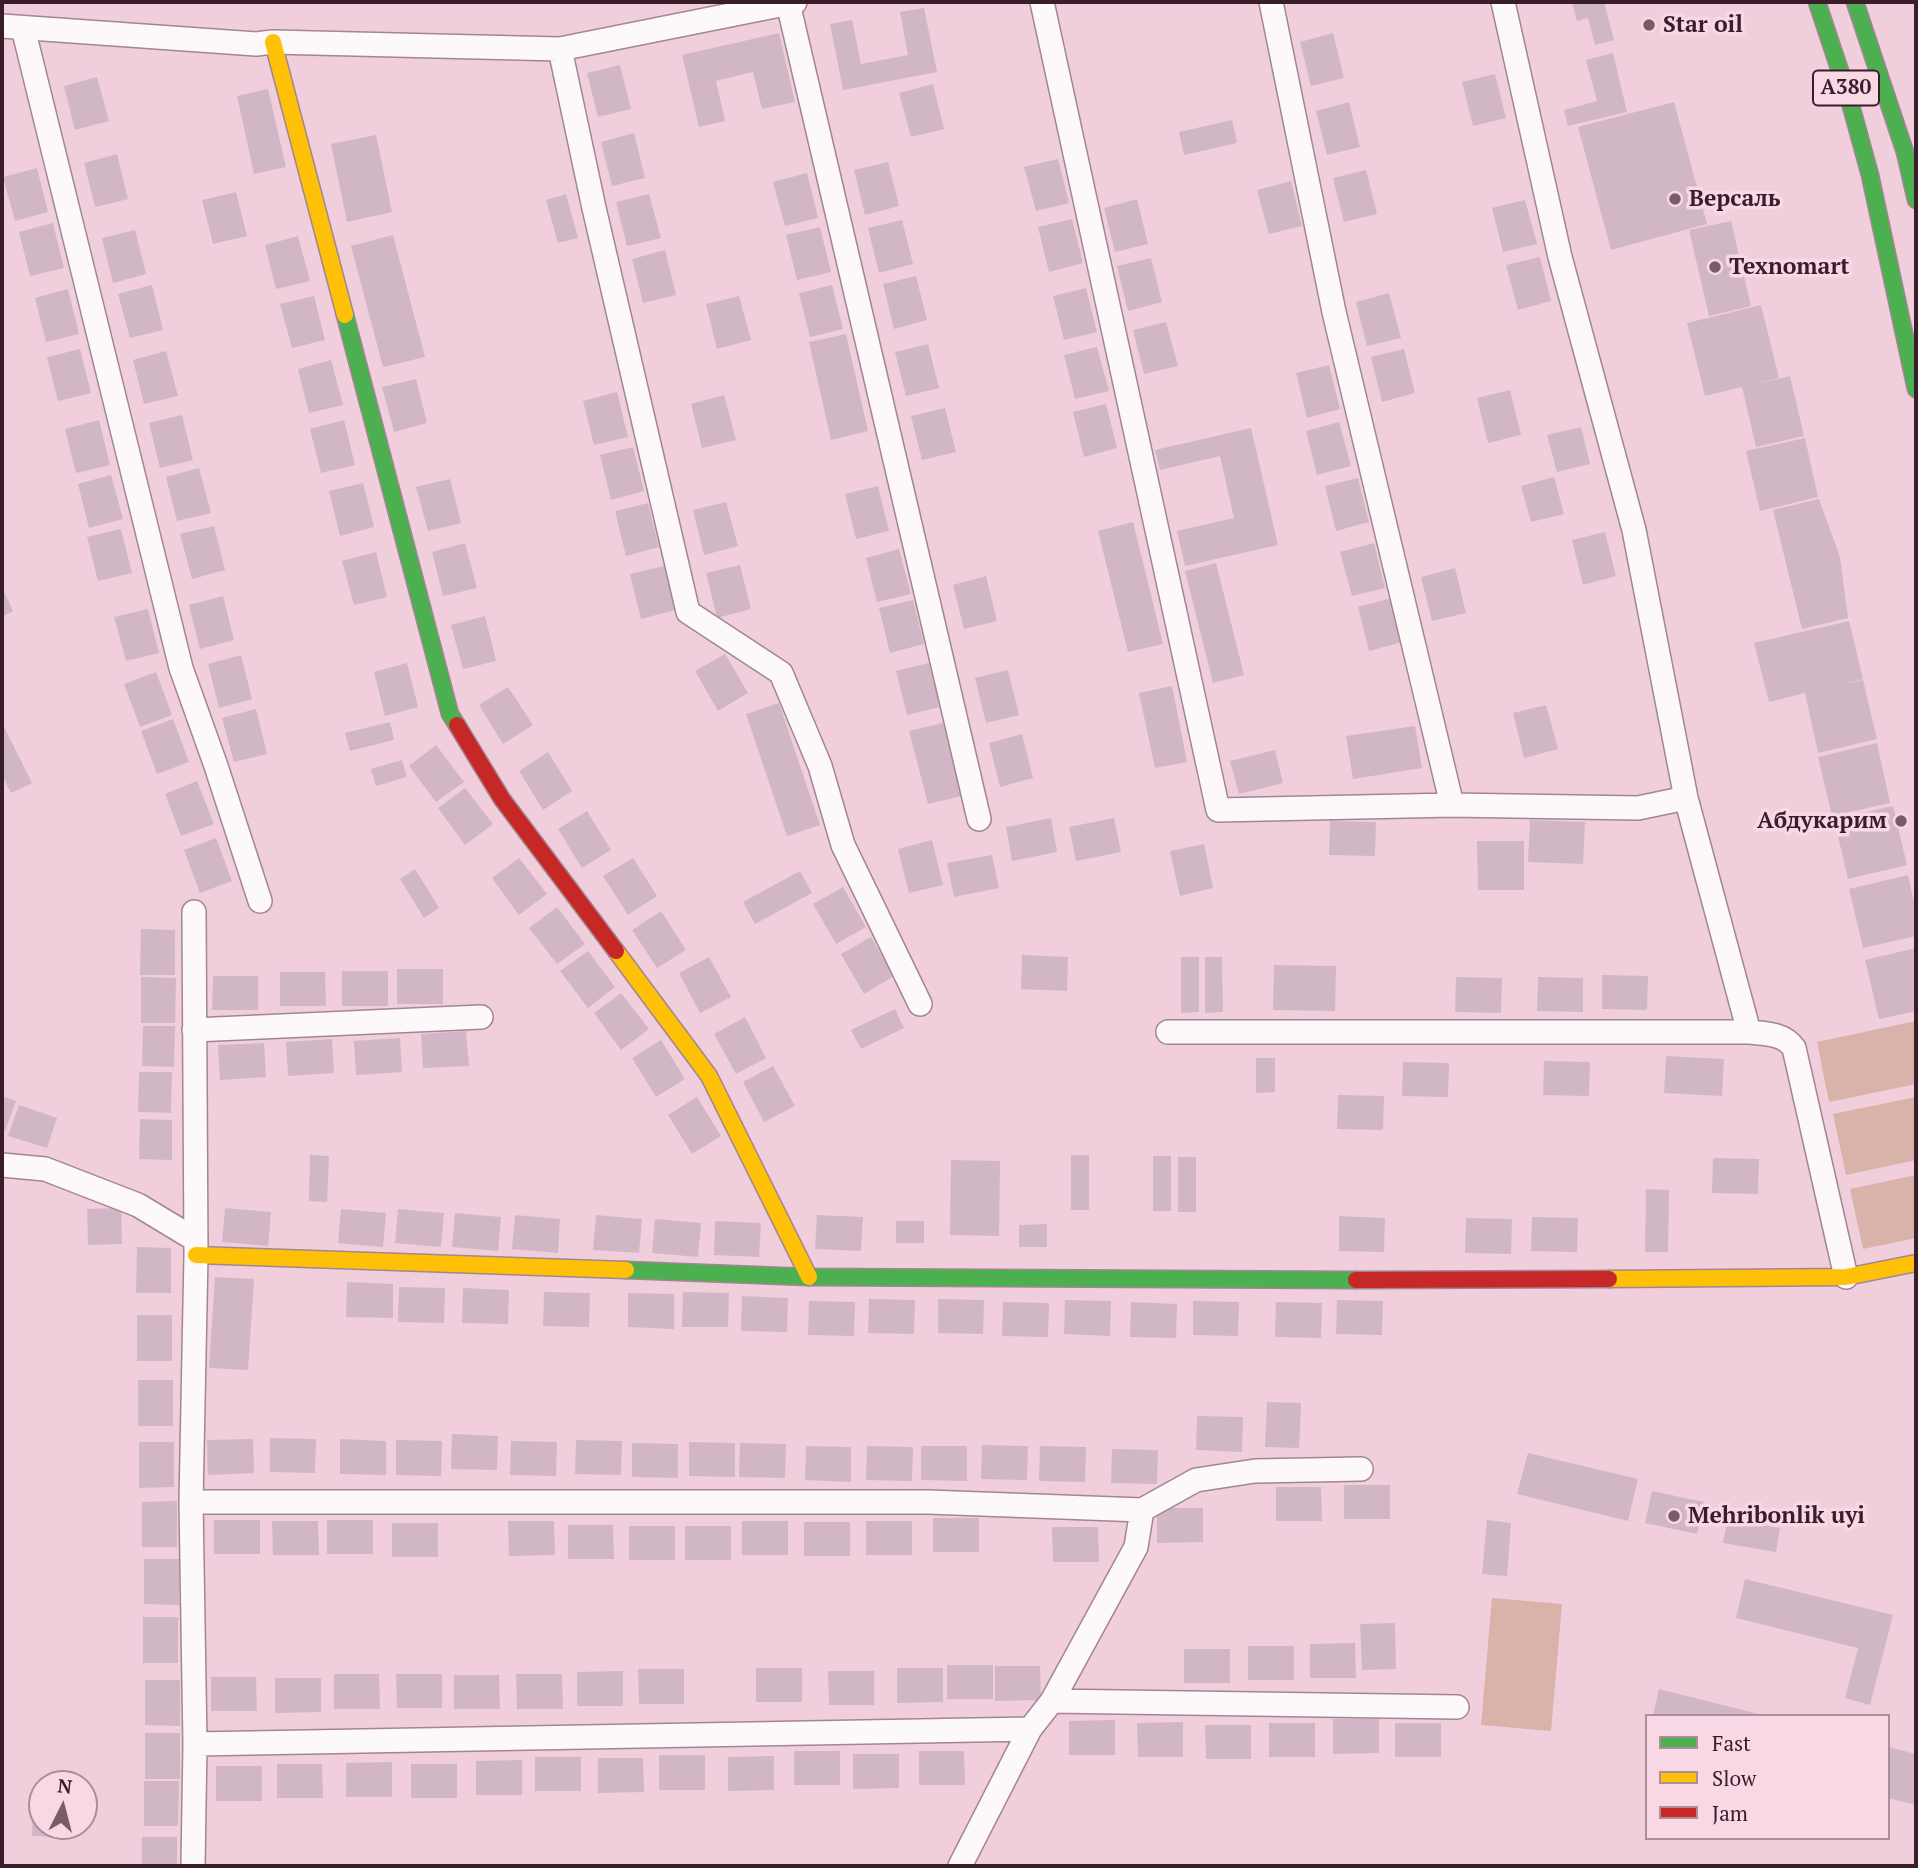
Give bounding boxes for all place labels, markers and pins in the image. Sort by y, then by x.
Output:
place label: Star oil [1663,11,1743,39]
marker: Star oil [1641,17,1657,33]
place label: Версаль [1689,185,1781,213]
marker: Версаль [1667,191,1683,207]
place label: Texnomart [1729,253,1850,281]
marker: Texnomart [1707,259,1723,275]
place label: Абдукарим [1757,807,1887,835]
marker: Абдукарим [1893,813,1909,829]
place label: Mehribonlik uyi [1688,1502,1865,1530]
marker: Mehribonlik uyi [1666,1508,1682,1524]

